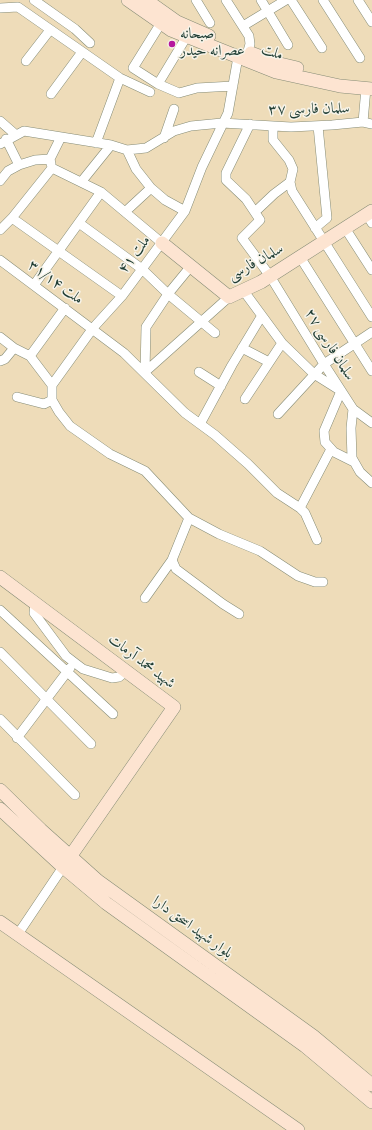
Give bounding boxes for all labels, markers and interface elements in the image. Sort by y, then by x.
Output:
place label: صبحانه عصرانه حیدر [180,26,245,61]
marker: صبحانه عصرانه حیدر [167,39,177,49]
street label: ملت [259,41,285,65]
street label: سلمان فارسی ۳۷ [268,100,350,120]
street label: ملت ۴۱ [115,233,155,277]
street label: سلمان فارسی [225,240,287,286]
street label: ملت ۳۱/۱۴ [24,257,86,309]
street label: سلمان فارسی ۲۷ [300,306,358,384]
street label: شهید محمد آرمات [104,631,178,693]
street label: بلوار شهید اسحق دارا [148,893,236,963]

